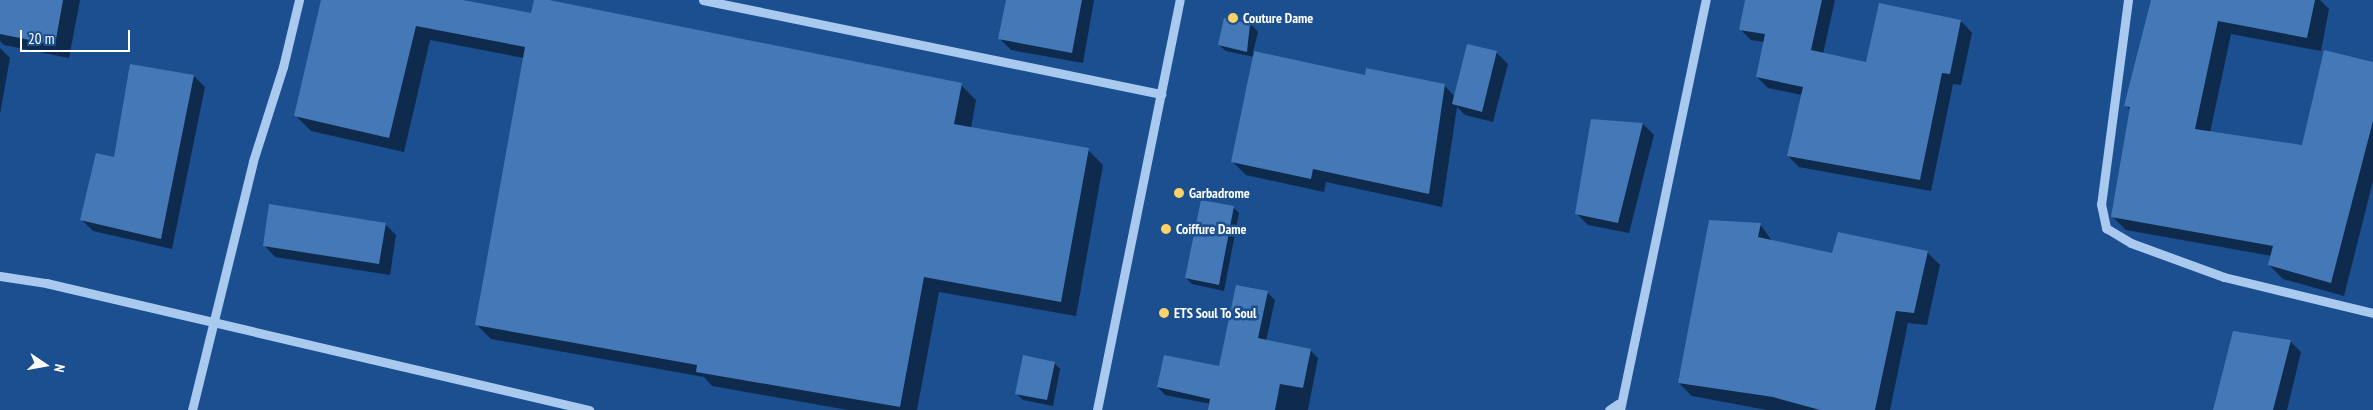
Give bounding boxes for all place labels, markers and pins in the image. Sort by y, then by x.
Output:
place label: Couture Dame [1243,10,1313,26]
marker: Couture Dame [1227,12,1239,24]
place label: Garbadrome [1189,185,1250,201]
marker: Garbadrome [1173,187,1185,199]
place label: Coiffure Dame [1176,221,1247,237]
marker: Coiffure Dame [1160,223,1172,235]
place label: ETS Soul To Soul [1174,305,1257,321]
marker: ETS Soul To Soul [1158,307,1170,319]

